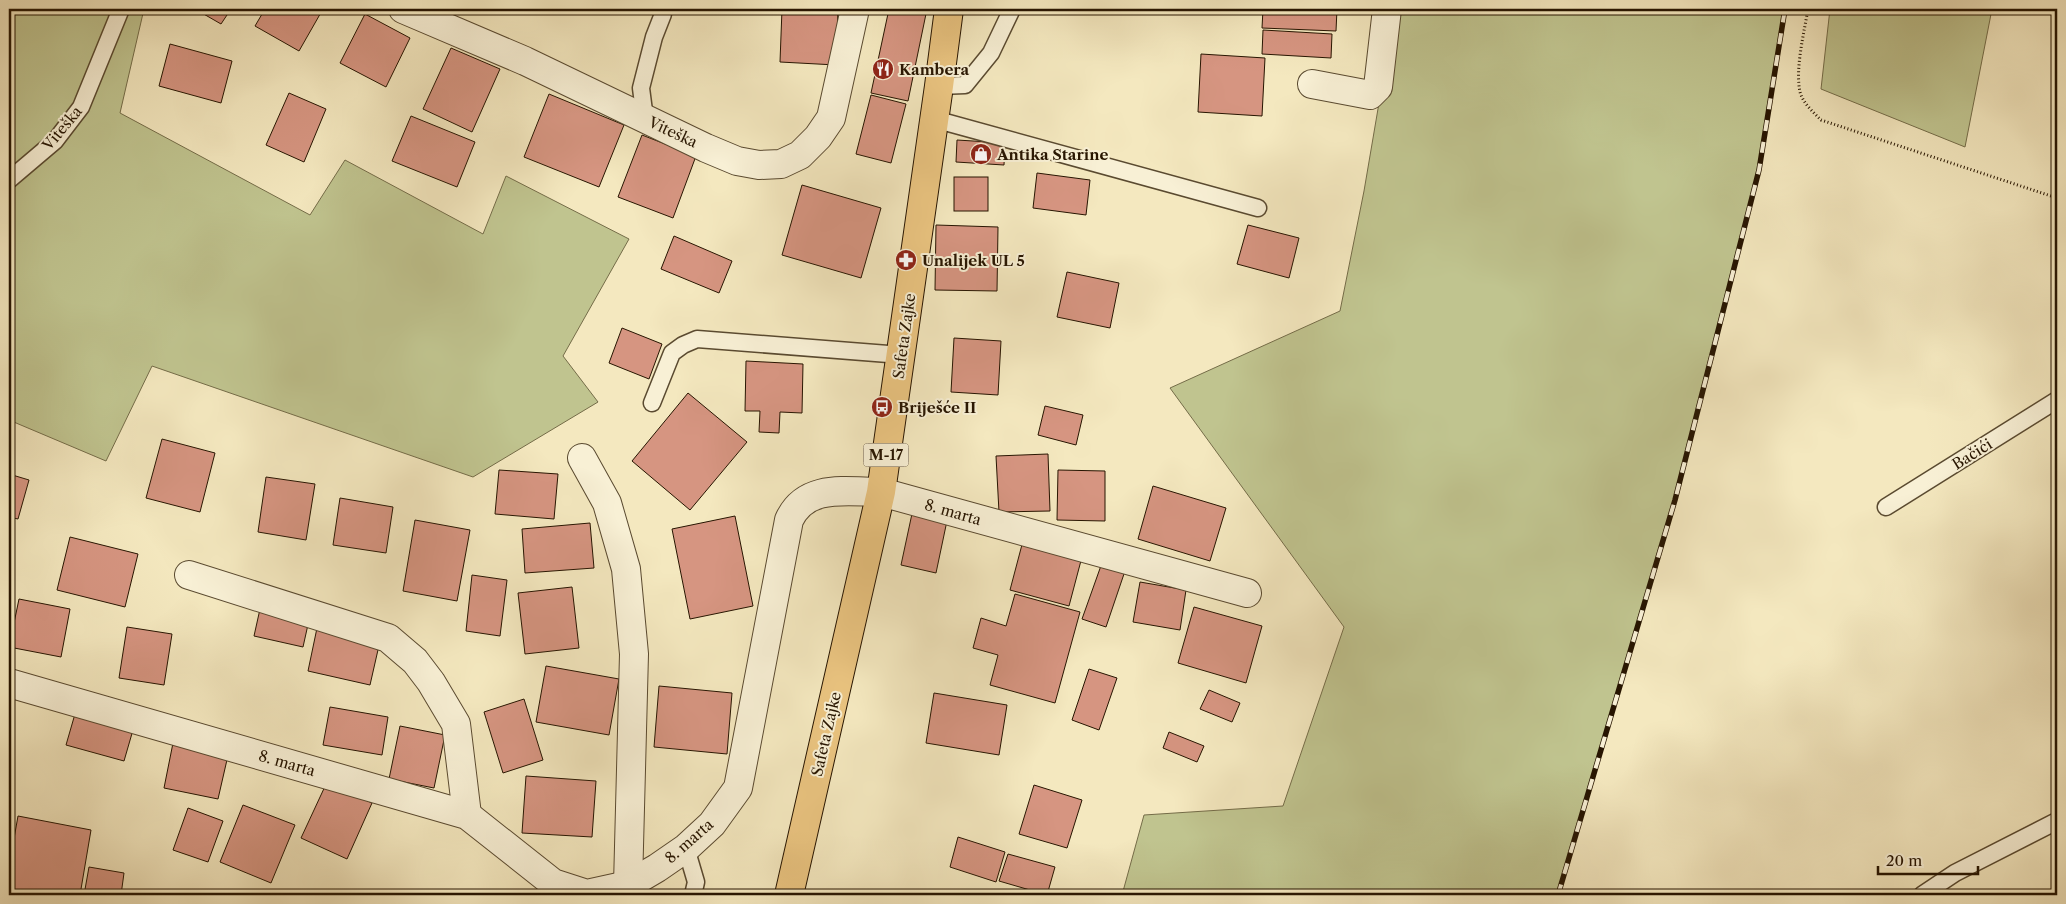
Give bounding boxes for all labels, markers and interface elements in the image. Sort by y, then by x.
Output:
restaurant icon: Kambera [871,57,895,81]
place label: Kambera [899,60,970,79]
street label: Viteška [37,102,86,155]
street label: Viteška [645,112,701,152]
shop icon: Antika Starine [969,142,993,166]
place label: Antika Starine [996,145,1108,164]
pharmacy icon: Unalijek UL 5 [894,248,918,272]
place label: Unalijek UL 5 [922,251,1025,270]
street label: Safeta Zajke [889,292,919,380]
bus stop icon: Briješće II [870,395,894,419]
place label: Briješće II [898,398,976,417]
street label: Bačići [1948,434,1996,474]
road number: M-17 [864,444,908,466]
street label: 8. marta [922,495,984,529]
street label: Safeta Zajke [807,690,845,778]
street label: 8. marta [256,746,318,780]
street label: 8. marta [661,815,717,867]
scale bar [1878,844,1978,876]
text: 20 m [1886,851,1922,870]

